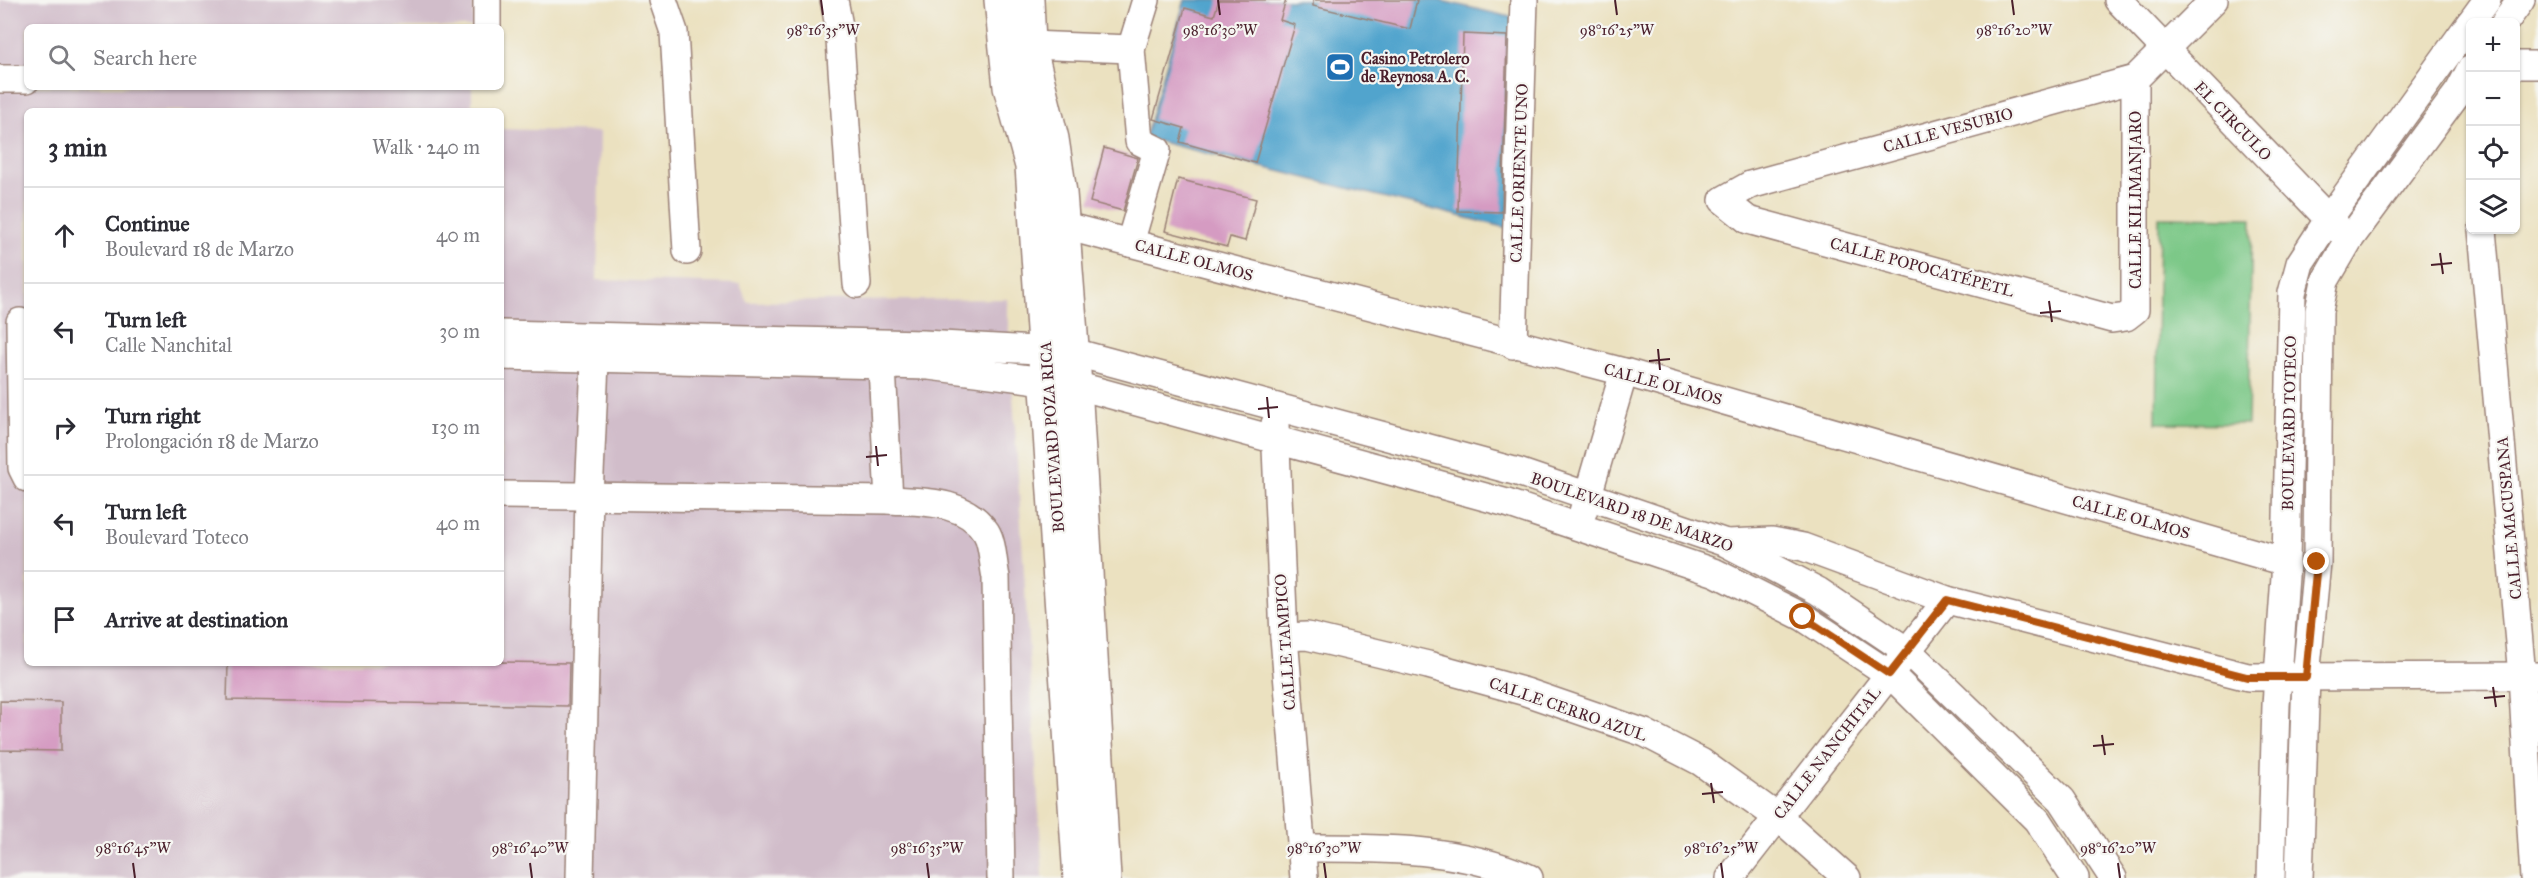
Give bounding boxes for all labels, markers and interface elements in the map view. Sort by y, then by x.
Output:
map controls [2466,18,2520,234]
button: + [2466,18,2520,72]
text: 98°16'35"W [787,21,860,39]
text: 98°16'30"W [1183,21,1258,39]
text: 98°16'25"W [1580,21,1655,39]
text: 98°16'20"W [1976,21,2053,39]
search box [24,24,504,90]
icon: search [45,41,78,74]
text: Search here [93,44,197,71]
place label: Casino Petrolero de Reynosa A. C. [1361,49,1469,87]
sports icon: Casino Petrolero de Reynosa A. C. [1324,51,1356,83]
button: − [2466,72,2520,126]
street label: EL CIRCULO [2190,77,2276,165]
street label: CALLE ORIENTE UNO [1506,83,1532,263]
street label: CALLE VESUBIO [1881,103,2015,157]
street label: CALLE KILIMANJARO [2126,111,2146,289]
button: locate [2466,126,2520,180]
text: 3 min [48,131,107,163]
text: Walk · 240 m [372,135,480,159]
button: layers [2466,180,2520,234]
text: Continue [105,210,190,237]
icon: ahead [48,219,81,252]
text: 40 m [436,223,480,247]
street label: CALLE POPOCATÉPETL [1828,231,2017,301]
street label: CALLE OLMOS [1133,235,1255,285]
text: Boulevard 18 de Marzo [105,237,294,261]
text: Turn left [105,306,187,333]
icon: left [48,315,81,348]
text: 30 m [439,319,480,343]
text: Calle Nanchital [105,333,232,357]
street label: BOULEVARD TOTECO [2278,335,2300,511]
street label: BOULEVARD POZA RICA [1036,340,1068,533]
street label: CALLE OLMOS [1602,359,1724,409]
text: Turn right [105,402,201,429]
icon: right [48,411,81,444]
text: 130 m [431,415,480,439]
text: Prolongación 18 de Marzo [105,429,319,453]
street label: CALLE MACUSPANA [2492,435,2526,600]
street label: BOULEVARD 18 DE MARZO [1528,468,1736,556]
street label: CALLE OLMOS [2070,491,2192,543]
text: Turn left [105,498,187,525]
icon: left [48,507,81,540]
text: 40 m [436,511,480,535]
text: Boulevard Toteco [105,525,249,549]
route end [2303,548,2329,574]
street label: CALLE TAMPICO [1271,573,1299,711]
icon: arrive [48,603,81,636]
route start [1789,603,1815,629]
text: Arrive at destination [105,606,288,633]
street label: CALLE CERRO AZUL [1487,673,1650,745]
street label: CALLE NANCHITAL [1769,683,1885,823]
text: 98°16'45"W [95,839,171,857]
text: 98°16'40"W [491,839,569,857]
text: 98°16'35"W [891,839,964,857]
text: 98°16'30"W [1287,839,1362,857]
text: 98°16'25"W [1684,839,1759,857]
text: 98°16'20"W [2080,839,2157,857]

